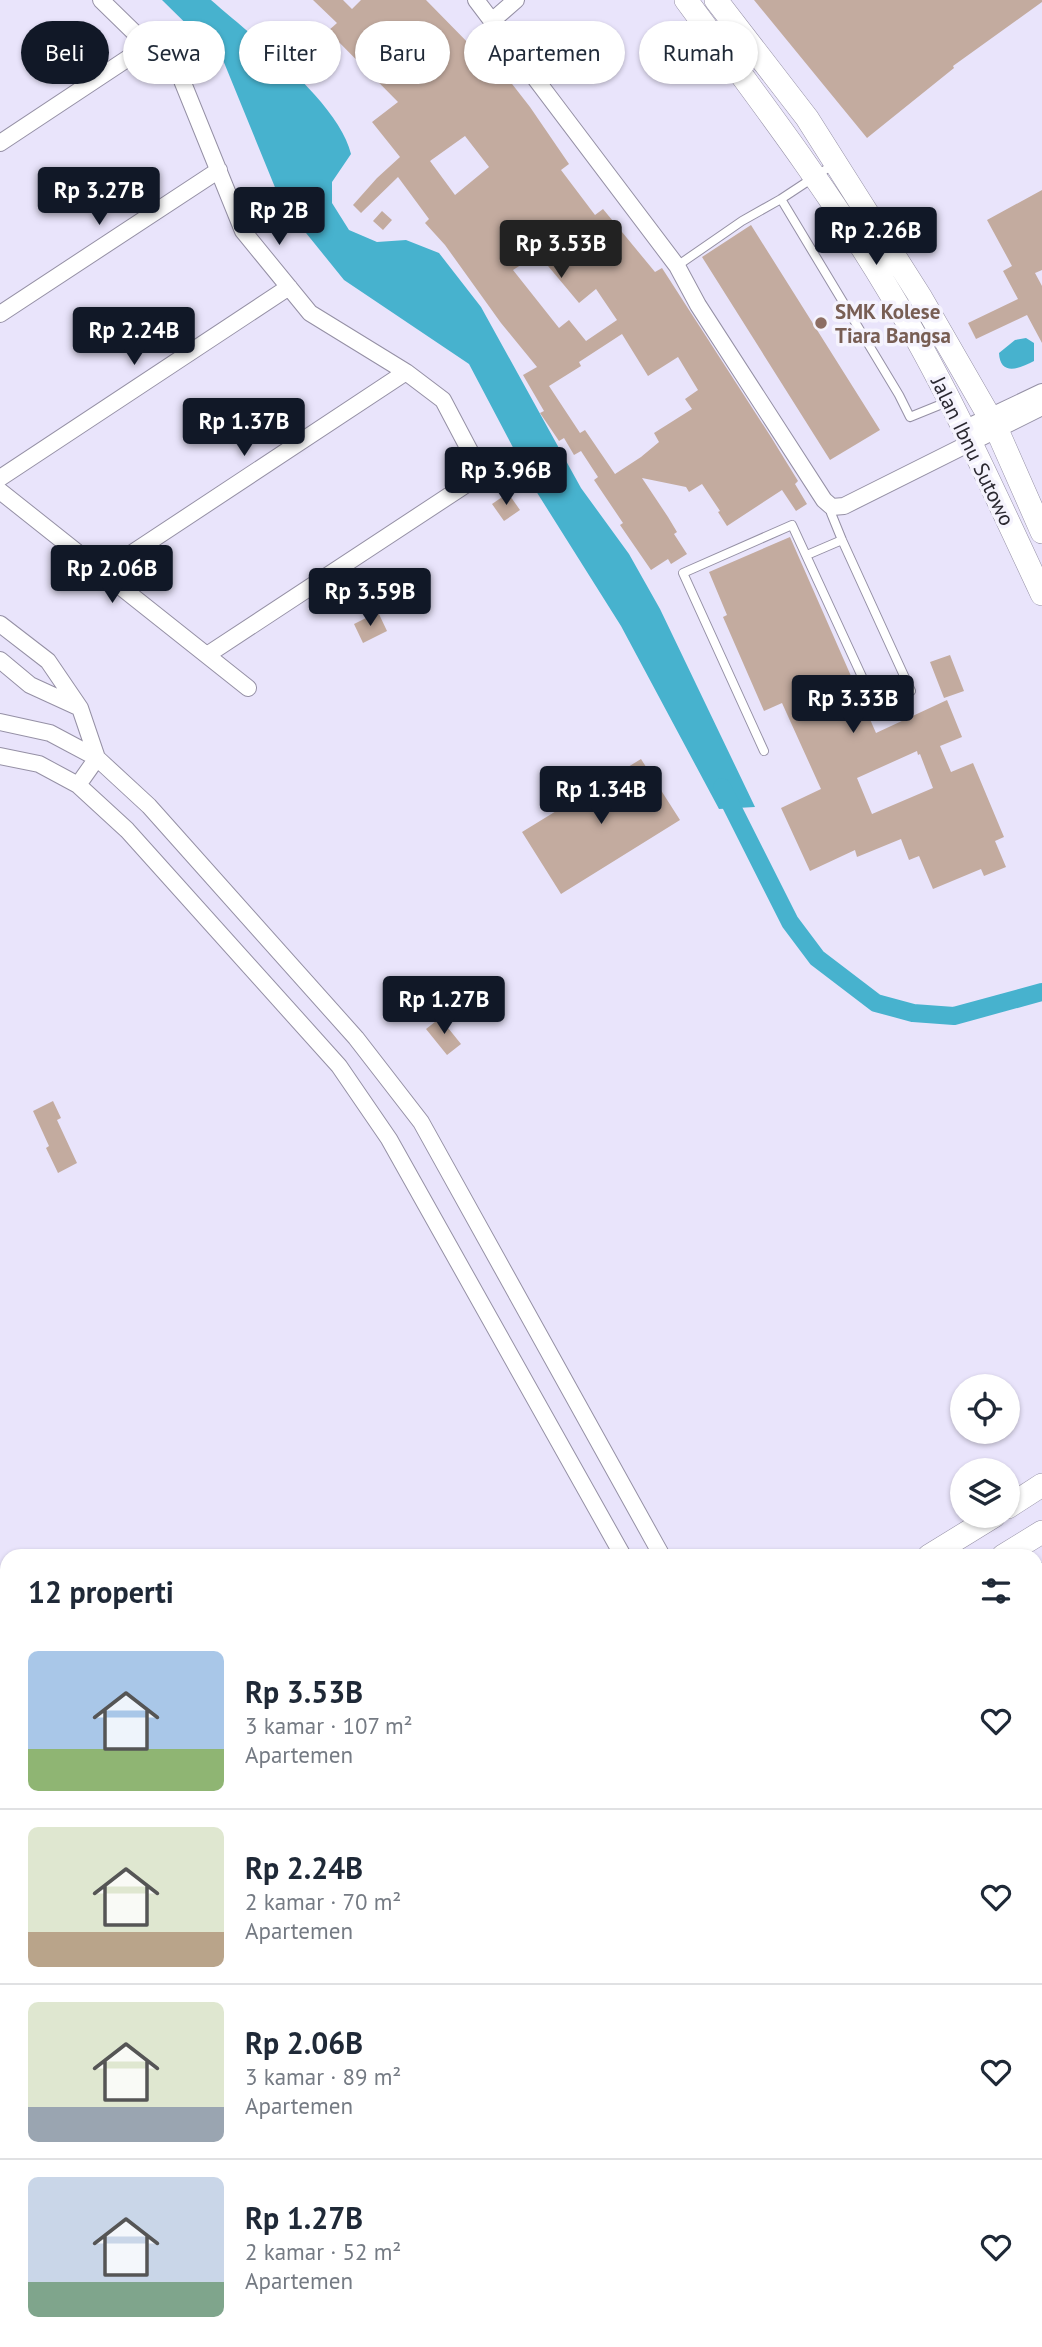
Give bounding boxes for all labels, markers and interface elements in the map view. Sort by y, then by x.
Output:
chip: Beli [21,21,109,84]
chip: Sewa [123,21,225,84]
chip: Filter [239,21,341,84]
chip: Baru [355,21,450,84]
chip: Apartemen [464,21,625,84]
chip: Rumah [639,21,758,84]
pin: Rp 3.27B [27,168,171,227]
text: Rp 3.27B [54,175,144,204]
pin: Rp 2B [230,188,328,247]
text: Rp 2B [250,195,308,224]
pin: Rp 2.26B [804,208,948,267]
text: Rp 2.26B [831,215,921,244]
pin: Rp 3.53B [489,220,633,280]
text: Rp 3.53B [516,228,606,257]
place label: SMK Kolese Tiara Bangsa [835,298,951,349]
pin: Rp 2.24B [62,308,206,367]
text: Rp 2.24B [89,315,179,344]
marker: SMK Kolese Tiara Bangsa [813,315,829,331]
street label: Jalan Ibnu Sutowo [925,371,1021,530]
pin: Rp 1.37B [172,398,316,458]
text: Rp 1.37B [199,406,289,435]
pin: Rp 3.96B [434,448,578,507]
text: Rp 3.96B [461,455,551,484]
pin: Rp 2.06B [40,546,184,605]
text: Rp 2.06B [67,553,157,582]
pin: Rp 3.59B [298,568,442,628]
text: Rp 3.59B [325,576,415,605]
pin: Rp 3.33B [781,676,925,735]
text: Rp 3.33B [808,683,898,712]
pin: Rp 1.34B [529,766,673,826]
text: Rp 1.34B [556,774,646,803]
pin: Rp 1.27B [372,976,516,1036]
text: Rp 1.27B [399,984,489,1013]
map controls [950,1374,1020,1528]
button: locate [950,1374,1020,1444]
button: layers [950,1458,1020,1528]
text: 12 properti [28,1572,174,1611]
icon: filters [977,1572,1015,1610]
text: Rp 3.53B [245,1672,363,1711]
icon: home [84,1679,168,1763]
icon: heart [977,1702,1015,1740]
text: 3 kamar · 107 m² [245,1711,413,1740]
text: Apartemen [245,1740,353,1769]
text: Rp 2.24B [245,1848,363,1887]
icon: home [84,1855,168,1939]
icon: heart [977,1878,1015,1916]
text: 2 kamar · 70 m² [245,1887,401,1916]
text: Apartemen [245,1916,353,1945]
text: Rp 2.06B [245,2023,363,2062]
icon: home [84,2030,168,2114]
icon: heart [977,2053,1015,2091]
text: 3 kamar · 89 m² [245,2062,401,2091]
text: Apartemen [245,2091,353,2120]
text: Rp 1.27B [245,2198,363,2237]
icon: home [84,2205,168,2289]
icon: heart [977,2228,1015,2266]
text: 2 kamar · 52 m² [245,2237,401,2266]
text: Apartemen [245,2266,353,2295]

